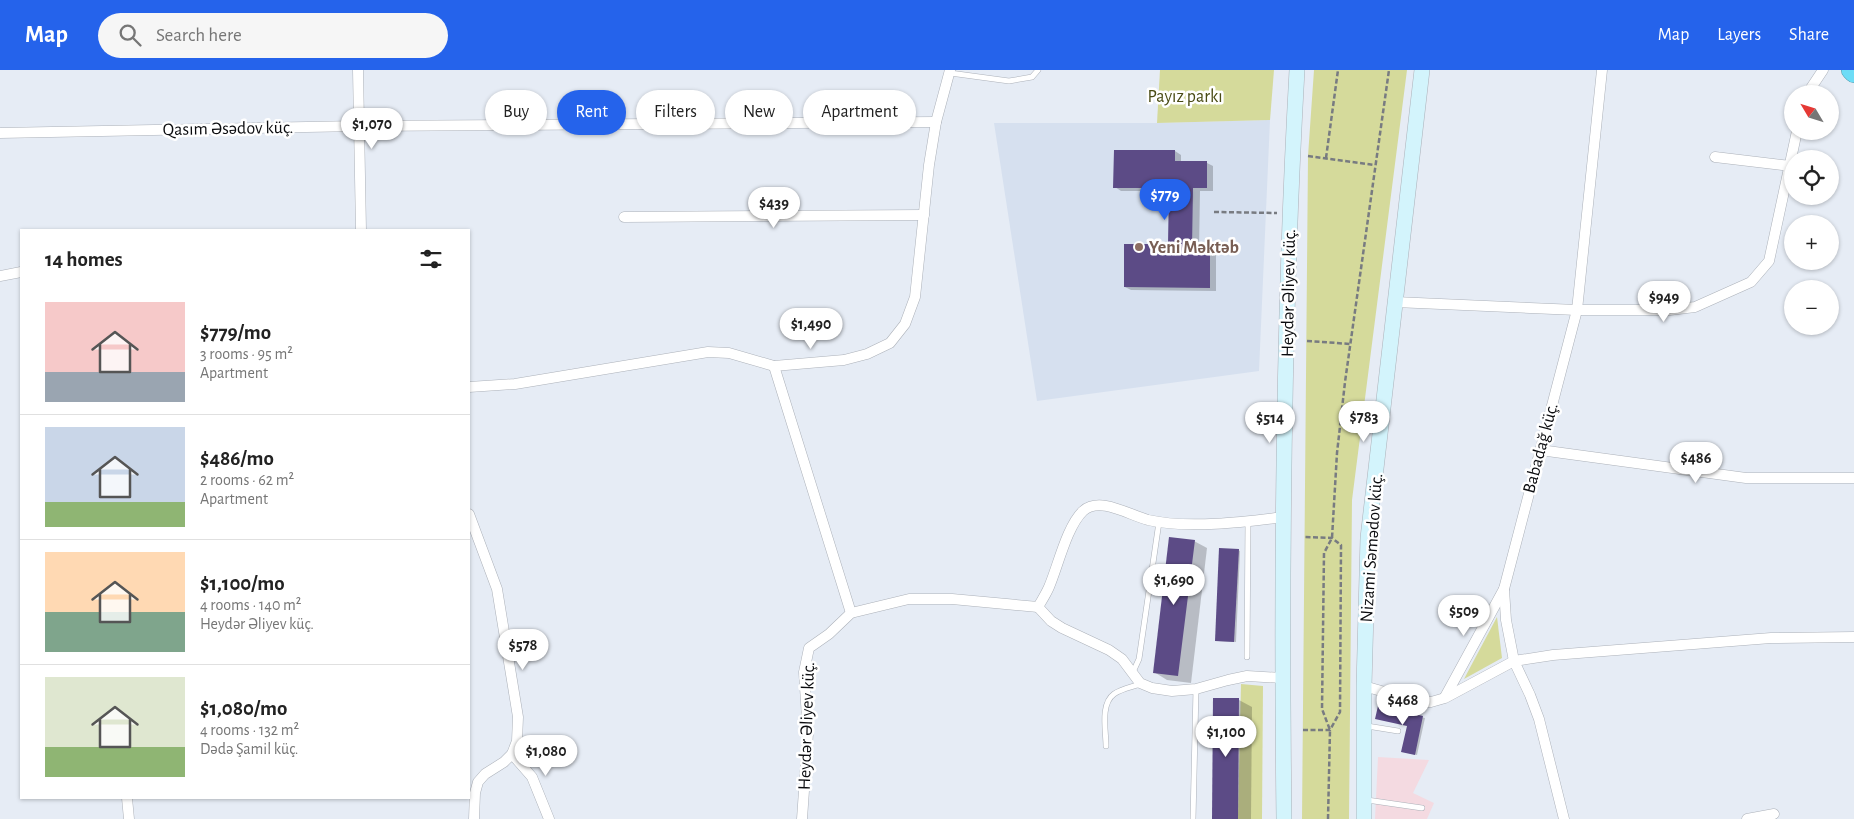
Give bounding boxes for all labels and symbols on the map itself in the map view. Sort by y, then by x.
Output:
north arrow [1784,85,1839,140]
park label: Payız parkı [1147,88,1223,106]
pin: $1,070 [331,108,413,150]
street label: Qasım Əsədov küç. [163,119,294,139]
pin: $779 [1135,178,1195,221]
pin: $439 [744,186,804,229]
street label: Heydər Əliyev küç. [1279,229,1299,357]
place label: Yeni Məktəb [1149,239,1239,257]
marker: Yeni Məktəb [1133,241,1145,253]
pin: $949 [1634,280,1694,323]
pin: $1,490 [770,308,852,350]
pin: $783 [1334,400,1394,443]
street label: Babadağ küç. [1520,401,1562,495]
pin: $514 [1240,402,1300,444]
pin: $486 [1666,442,1726,484]
street label: Nizami Səmədov küç. [1358,473,1386,623]
pin: $1,690 [1133,564,1215,606]
pin: $509 [1434,594,1494,637]
pin: $578 [493,628,553,671]
street label: Heydər Əliyev küç. [796,662,818,790]
pin: $468 [1373,684,1433,726]
pin: $1,100 [1185,716,1267,758]
pin: $1,080 [505,734,587,777]

